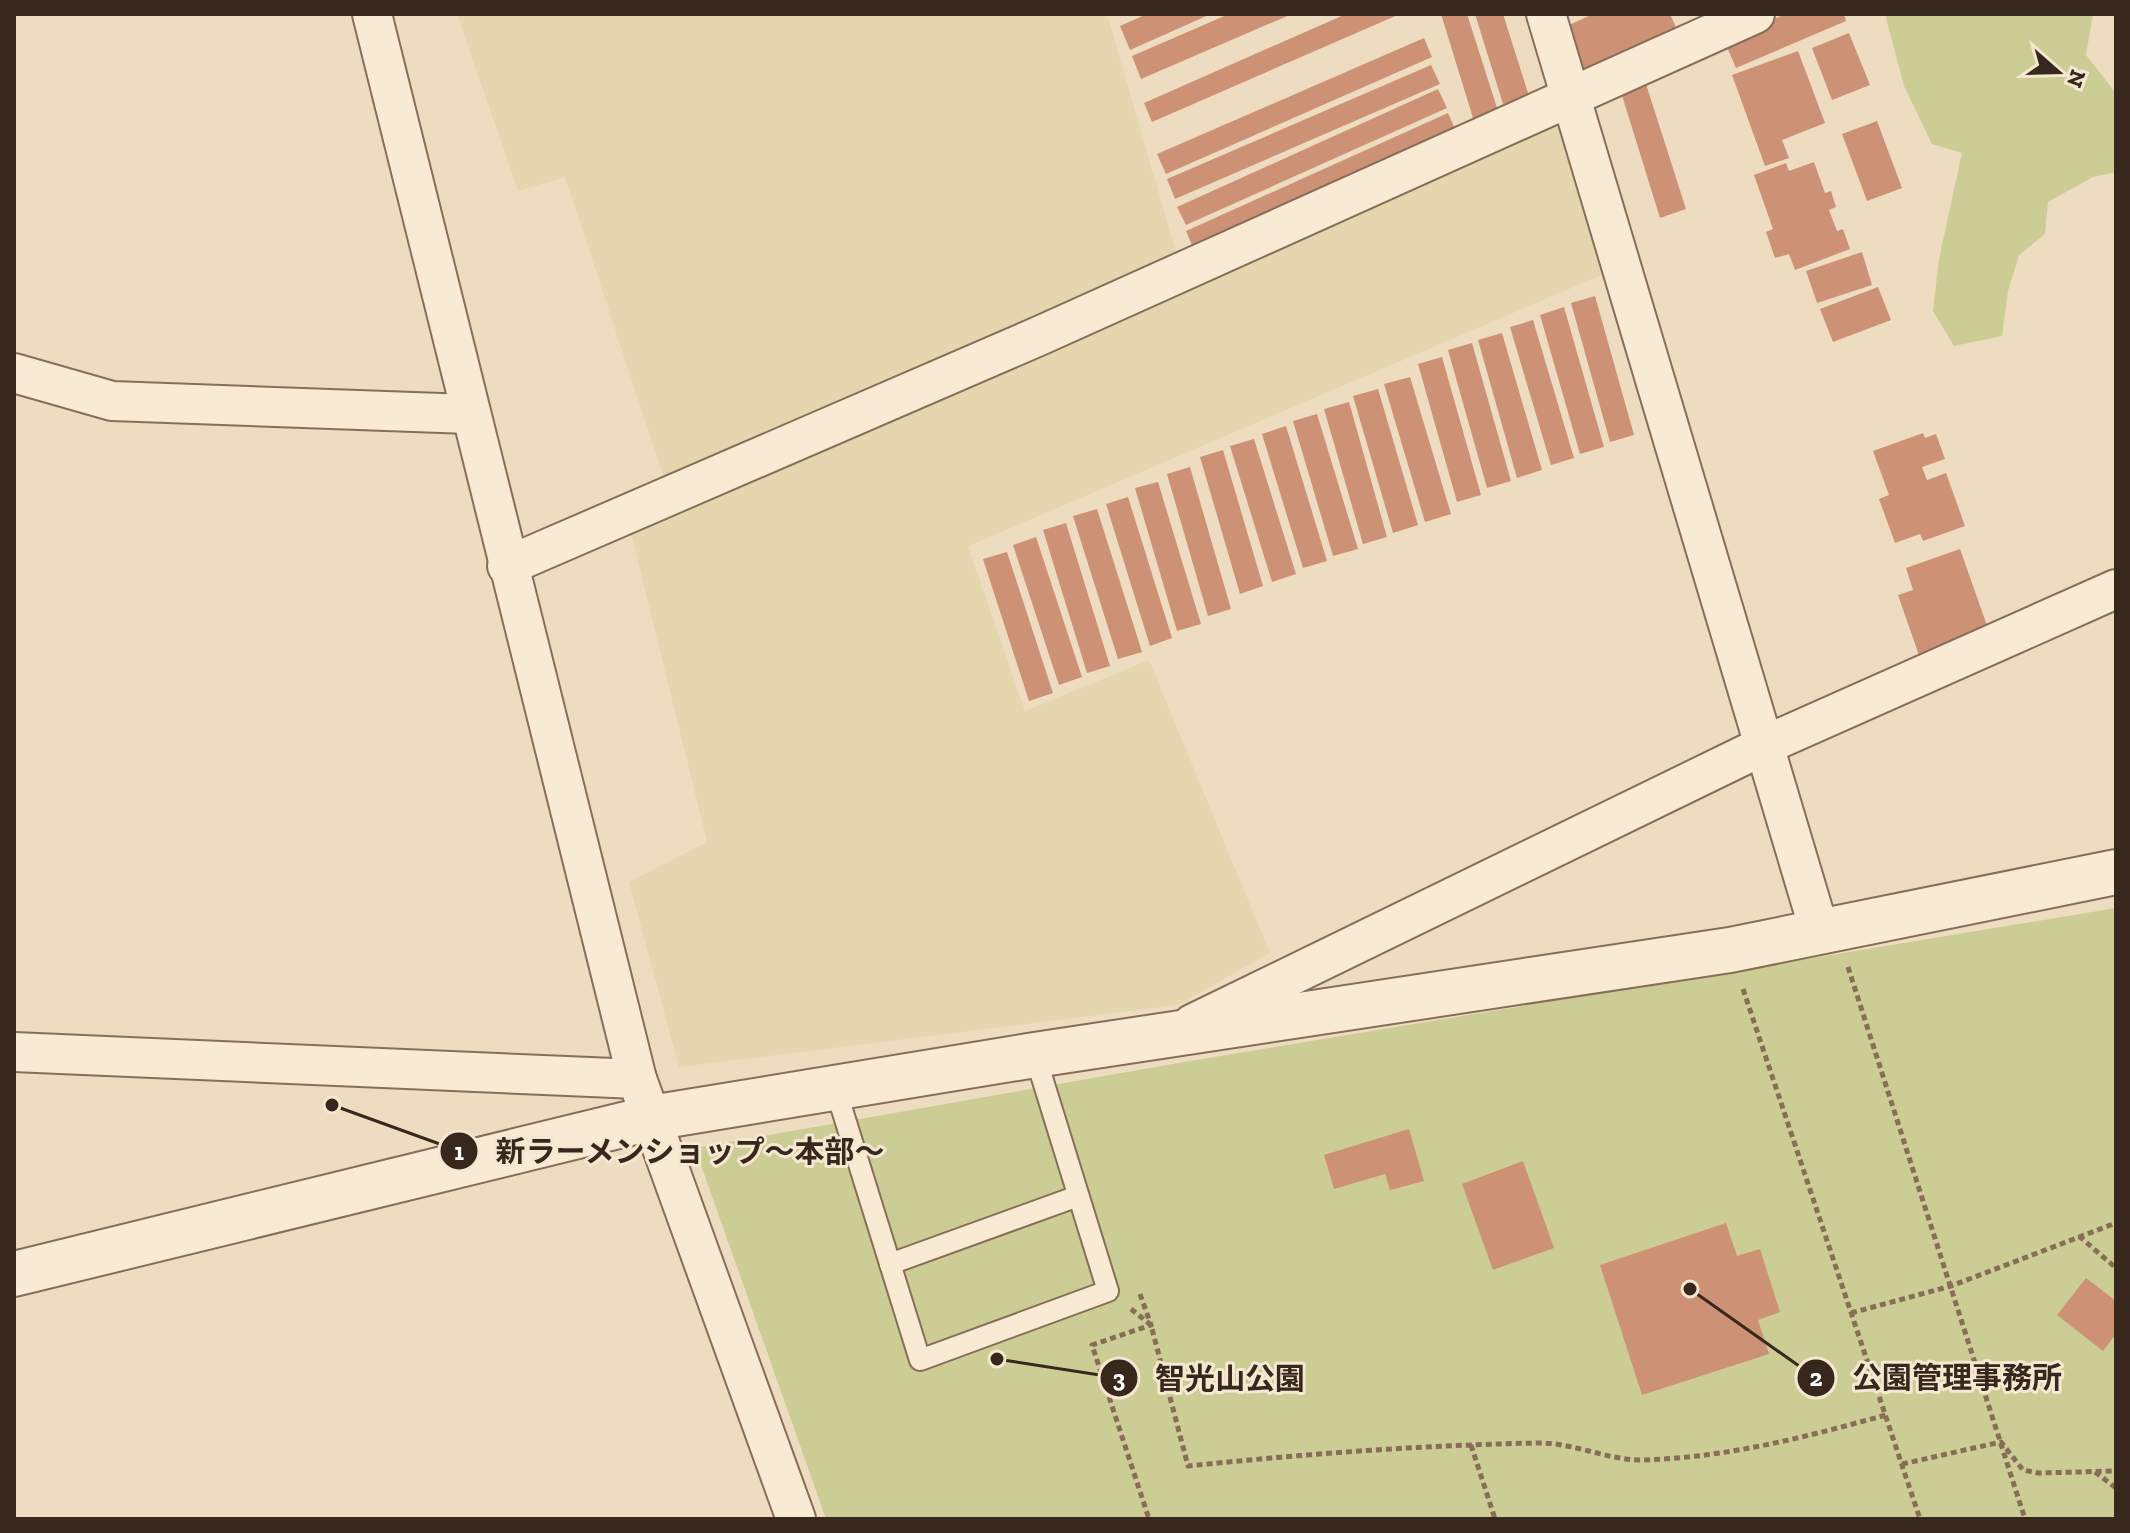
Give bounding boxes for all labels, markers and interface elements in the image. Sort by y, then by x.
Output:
north arrow [2018,32,2098,112]
text: N [2061,66,2092,91]
callout: 新ラーメンショップ～本部～ [439,1124,901,1178]
text: 新ラーメンショップ～本部～ [496,1134,884,1170]
text: 1 [454,1137,464,1166]
callout: 智光山公園 [1099,1351,1321,1405]
callout: 公園管理事務所 [1796,1351,2078,1405]
text: 公園管理事務所 [1852,1360,2062,1396]
text: 智光山公園 [1155,1361,1305,1397]
text: 2 [1810,1363,1823,1392]
text: 3 [1113,1364,1126,1393]

